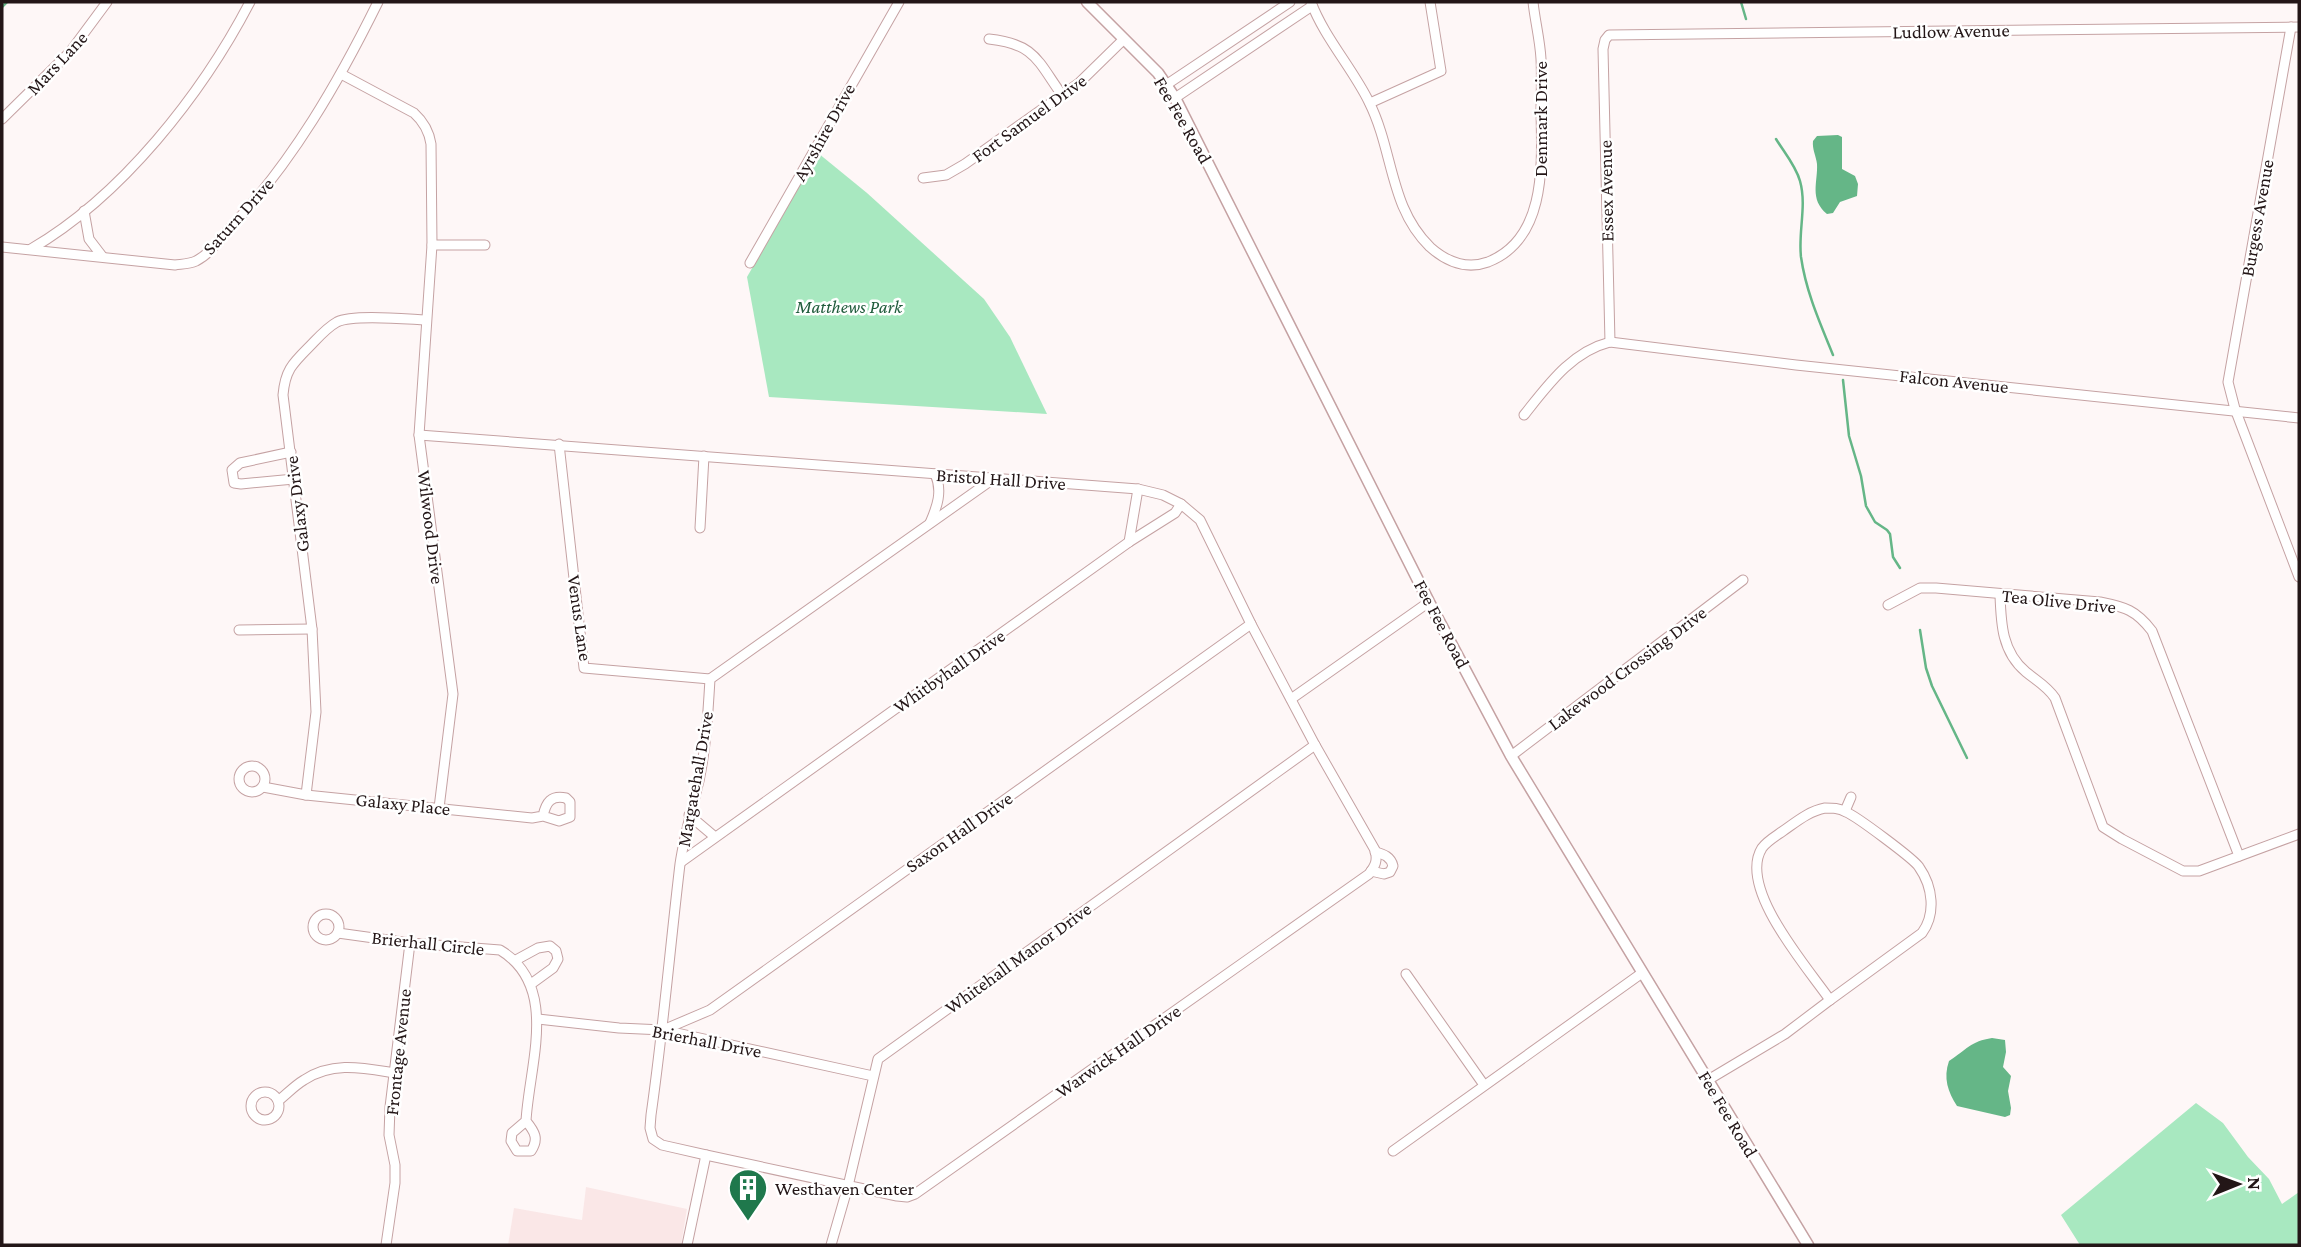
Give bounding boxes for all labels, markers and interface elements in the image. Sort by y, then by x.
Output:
street label: Ludlow Avenue [1892,19,2010,43]
street label: Mars Lane [22,27,92,99]
street label: Denmark Drive [1530,61,1551,177]
street label: Fort Samuel Drive [968,69,1090,167]
street label: Fee Fee Road [1150,73,1216,167]
street label: Ayrshire Drive [789,80,859,184]
street label: Essex Avenue [1595,140,1617,242]
street label: Burgess Avenue [2236,158,2278,278]
street label: Saturn Drive [198,173,278,259]
park label: Matthews Park [795,296,903,317]
street label: Falcon Avenue [1898,365,2010,397]
street label: Galaxy Drive [281,455,313,553]
street label: Bristol Hall Drive [935,464,1067,494]
street label: Wilwood Drive [414,469,448,585]
street label: Venus Lane [564,574,596,662]
street label: Fee Fee Road [1410,576,1474,672]
street label: Tea Olive Drive [2001,585,2117,617]
street label: Lakewood Crossing Drive [1544,602,1710,734]
street label: Whitbyhall Drive [889,625,1009,717]
street label: Margatehall Drive [673,710,717,848]
street label: Saxon Hall Drive [902,787,1016,877]
street label: Galaxy Place [355,789,451,819]
street label: Whitehall Manor Drive [941,898,1095,1018]
street label: Brierhall Circle [371,927,485,959]
street label: Frontage Avenue [381,988,415,1116]
street label: Warwick Hall Drive [1051,1000,1185,1102]
street label: Brierhall Drive [651,1020,763,1062]
street label: Fee Fee Road [1694,1067,1762,1161]
north arrow [2203,1149,2273,1219]
building icon: Westhaven Center [727,1167,769,1222]
text: N [2244,1177,2265,1190]
place label: Westhaven Center [775,1178,915,1199]

